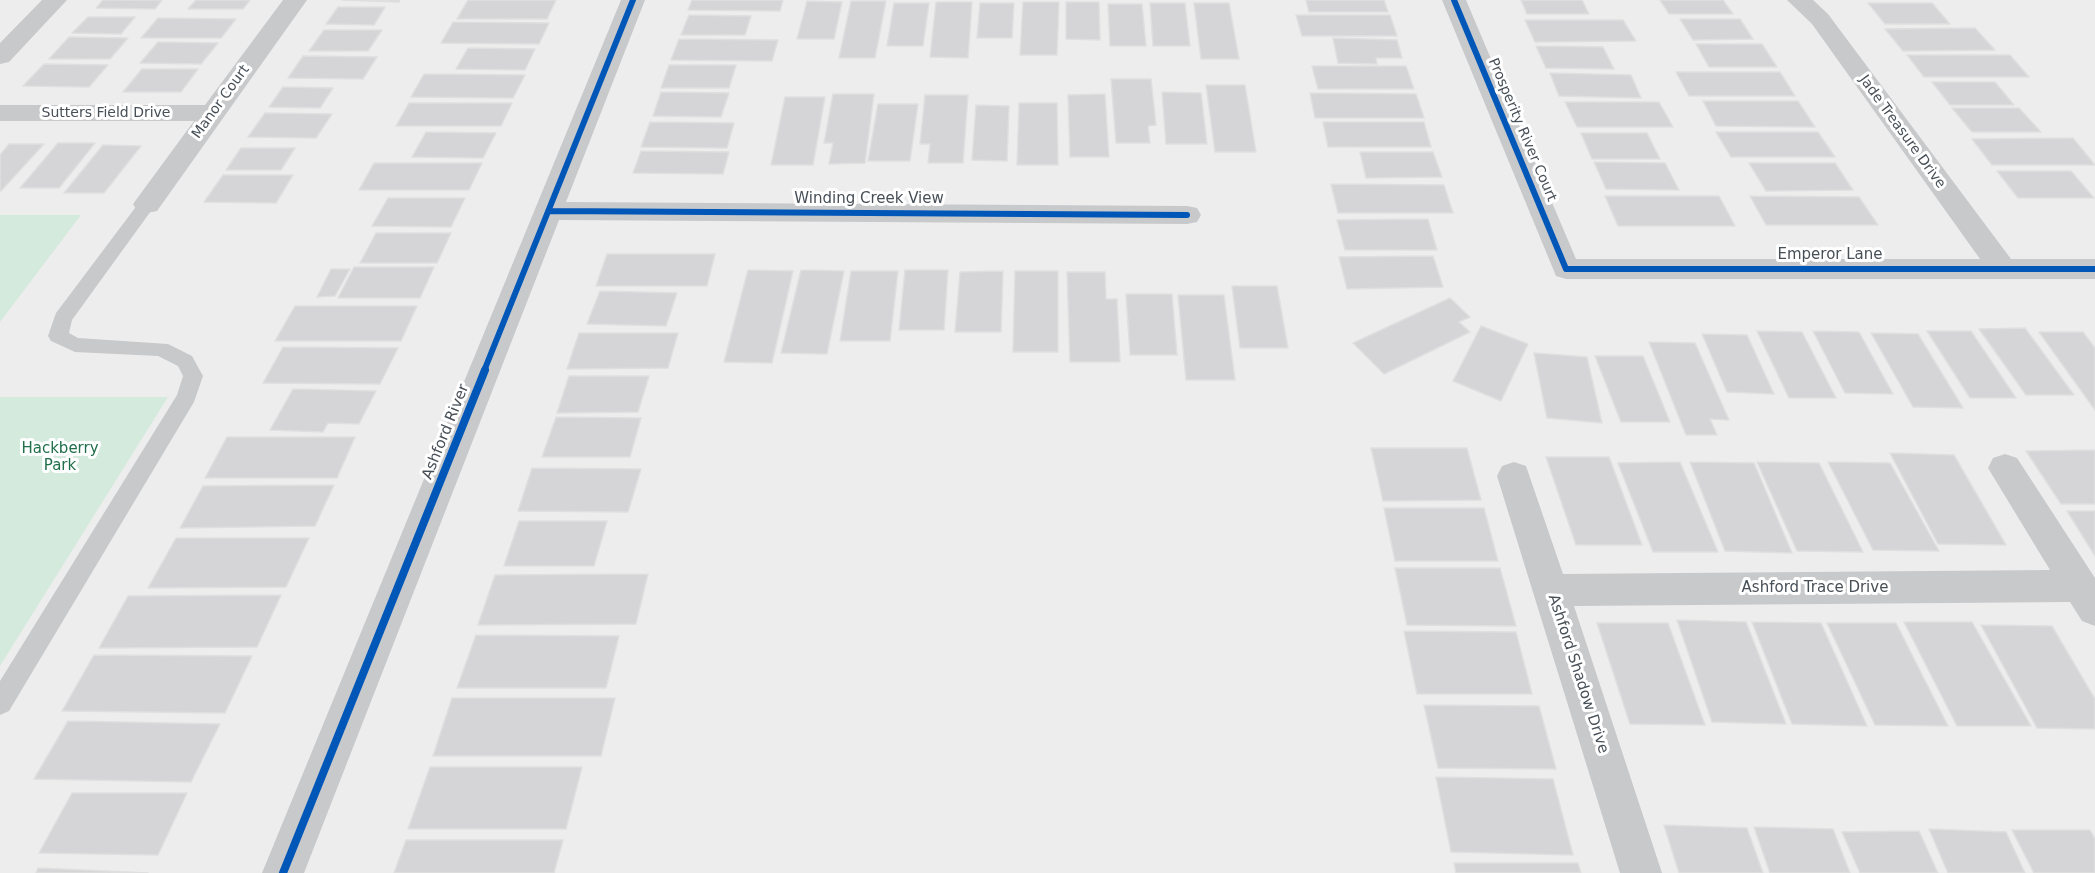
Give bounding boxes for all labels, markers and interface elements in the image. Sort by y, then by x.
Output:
street label: Prosperity River Court [1484,56,1560,204]
street label: Manor Court [189,62,253,142]
street label: Jade Treasure Drive [1855,72,1949,192]
street label: Sutters Field Drive [42,105,170,121]
street label: Winding Creek View [794,190,944,208]
street label: Emperor Lane [1777,246,1883,264]
street label: Ashford River [419,382,473,482]
park label: Hackberry Park [21,440,99,475]
street label: Ashford Trace Drive [1742,579,1888,597]
street label: Ashford Shadow Drive [1544,592,1612,756]

